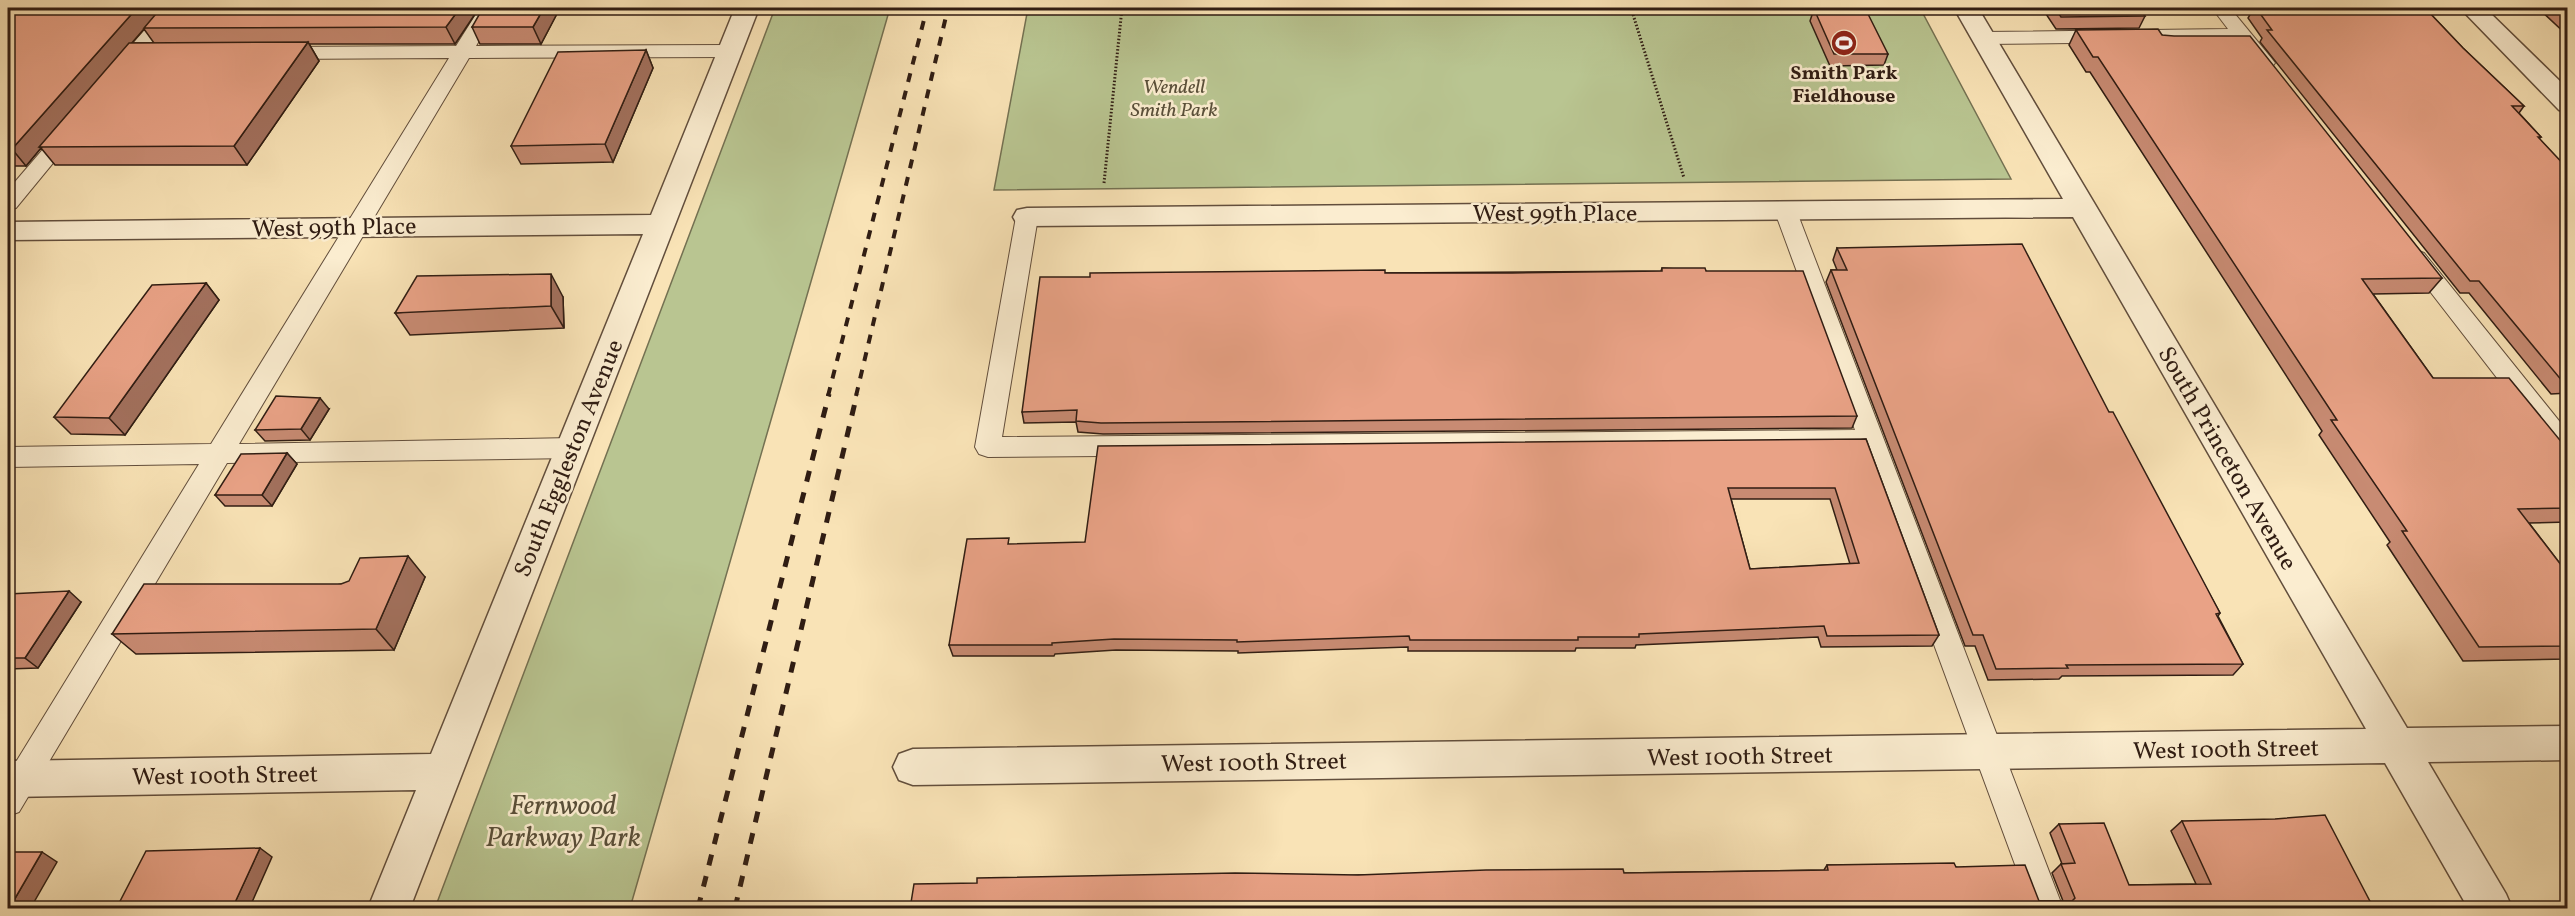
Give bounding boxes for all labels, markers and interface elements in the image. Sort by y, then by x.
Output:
sports icon: Smith Park Fieldhouse [1829,28,1859,58]
place label: Smith Park Fieldhouse [1790,60,1898,111]
park label: Wendell Smith Park [1130,74,1218,125]
street label: West 99th Place [1473,198,1637,232]
street label: West 99th Place [251,211,417,247]
street label: South Eggleston Avenue [507,335,633,583]
street label: South Princeton Avenue [2148,341,2304,577]
street label: West 100th Street [2133,732,2319,770]
street label: West 100th Street [1647,739,1833,777]
street label: West 100th Street [1161,745,1347,783]
street label: West 100th Street [132,758,318,796]
park label: Fernwood Parkway Park [485,787,641,858]

